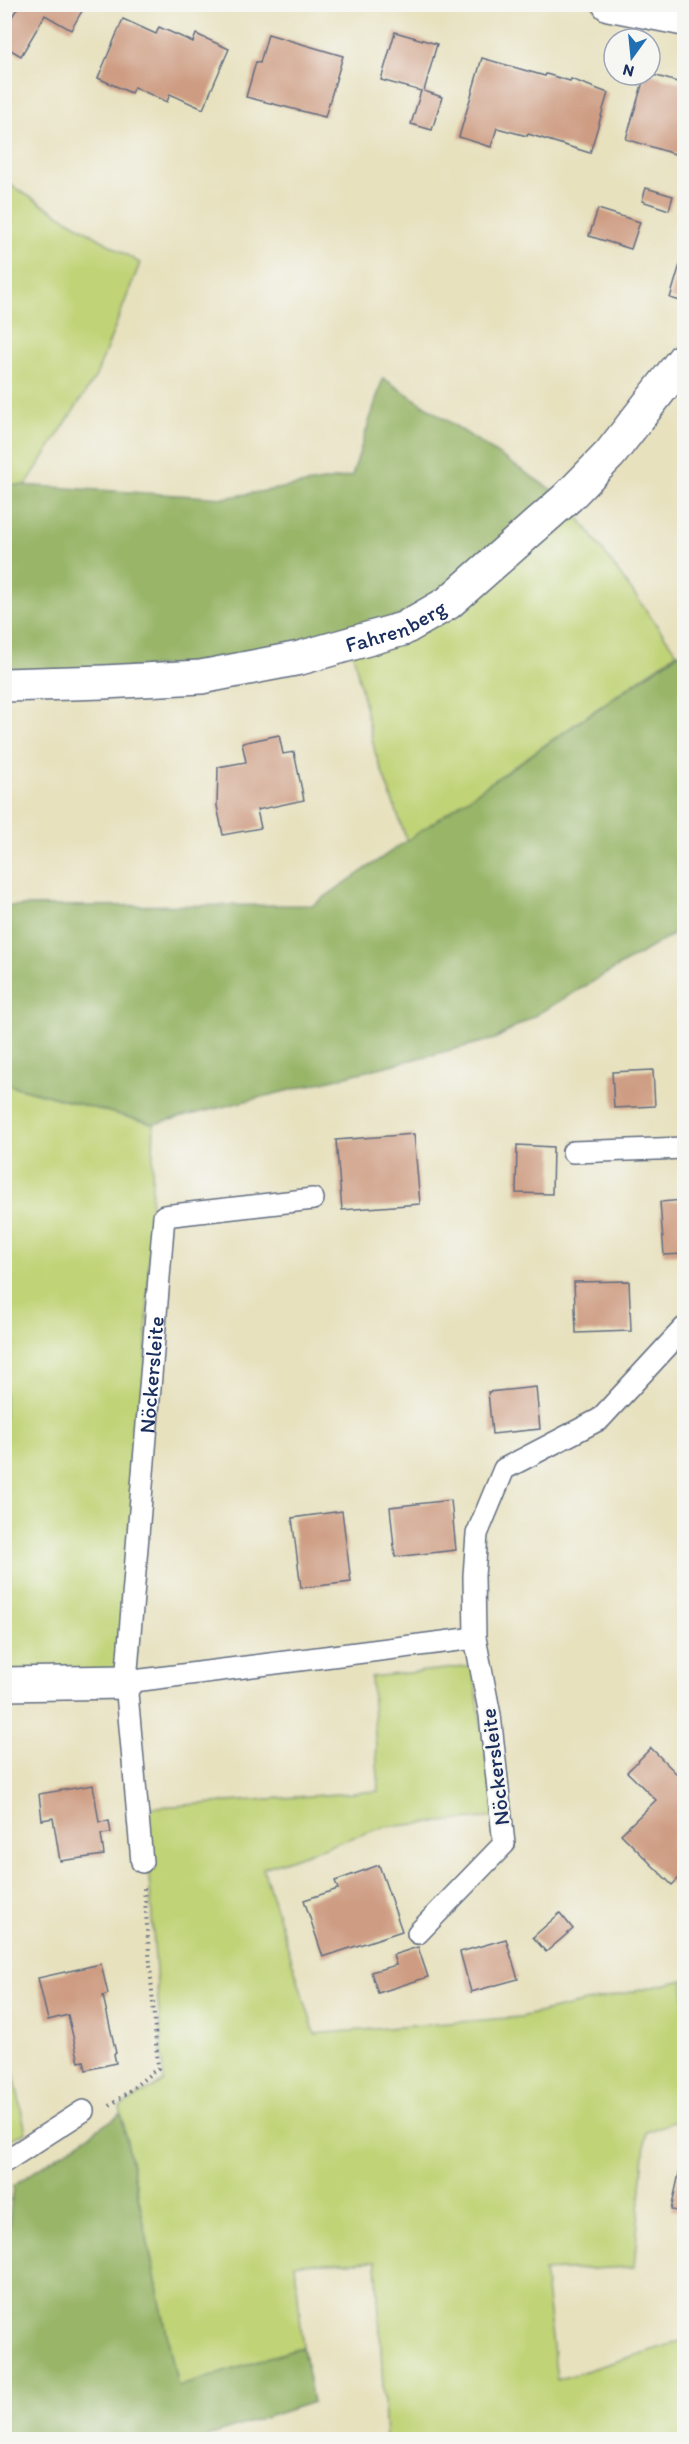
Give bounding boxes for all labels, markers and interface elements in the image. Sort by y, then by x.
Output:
north arrow [602,27,662,87]
text: N [621,60,636,82]
street label: Fahrenberg [342,593,451,658]
street label: Nöckersleite [133,1315,169,1435]
street label: Nöckersleite [474,1707,516,1827]

